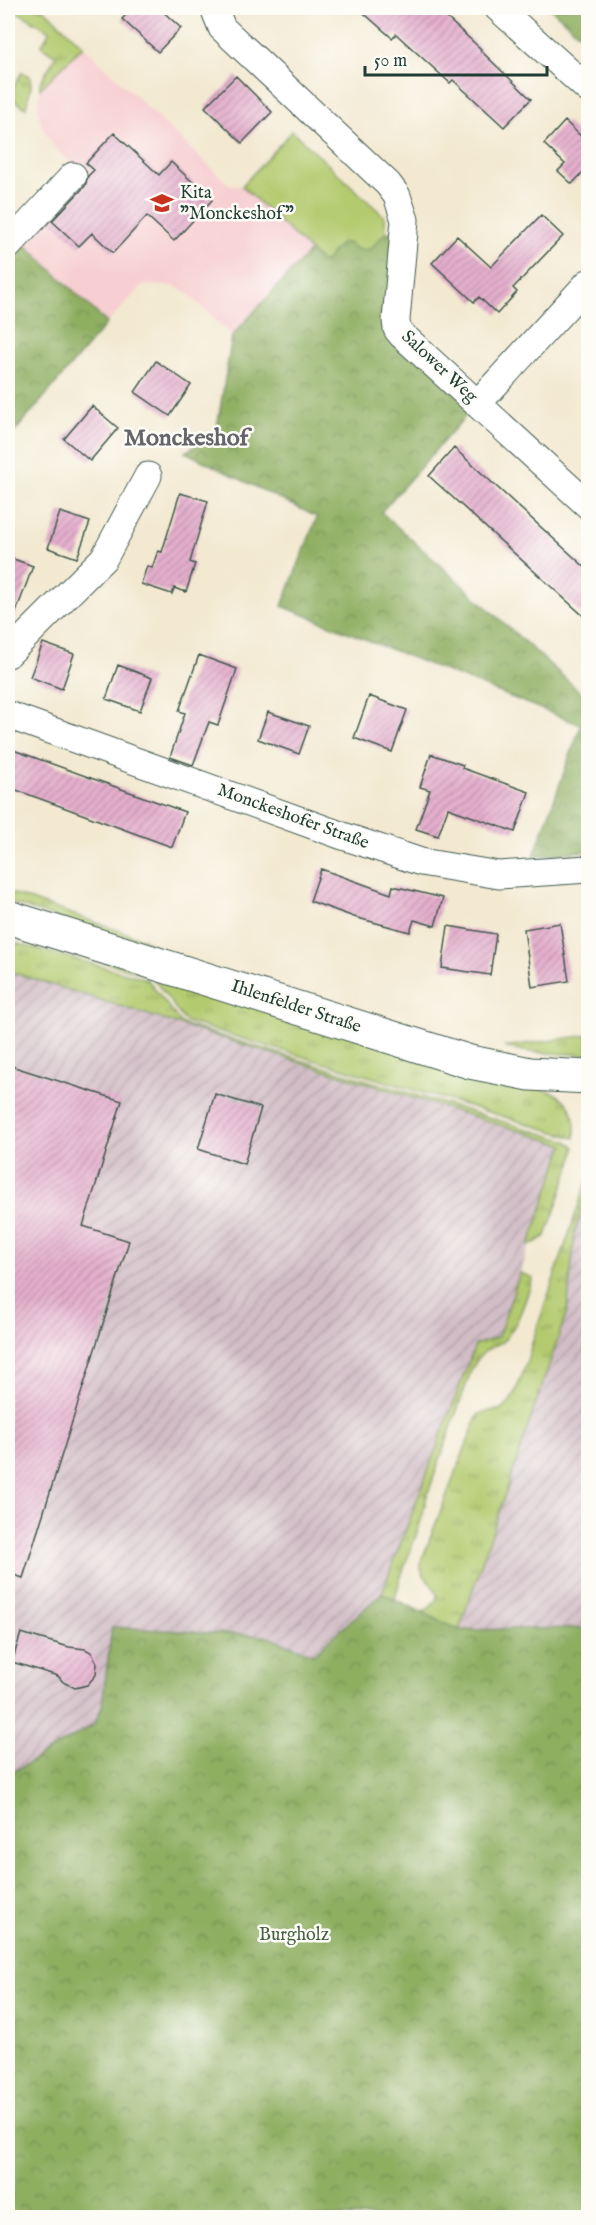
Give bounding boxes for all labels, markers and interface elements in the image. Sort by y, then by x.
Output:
scale bar [365,39,546,77]
text: 50 m [374,50,407,73]
place label: Kita "Monckeshof" [180,182,294,226]
school or university icon: Kita "Monckeshof" [149,190,175,216]
street label: Salower Weg [396,326,482,408]
district label: Monckeshof [124,423,253,454]
street label: Monckeshofer Straße [214,779,372,855]
street label: Ihlenfelder Straße [228,975,364,1039]
park label: Burgholz [259,1924,329,1947]

